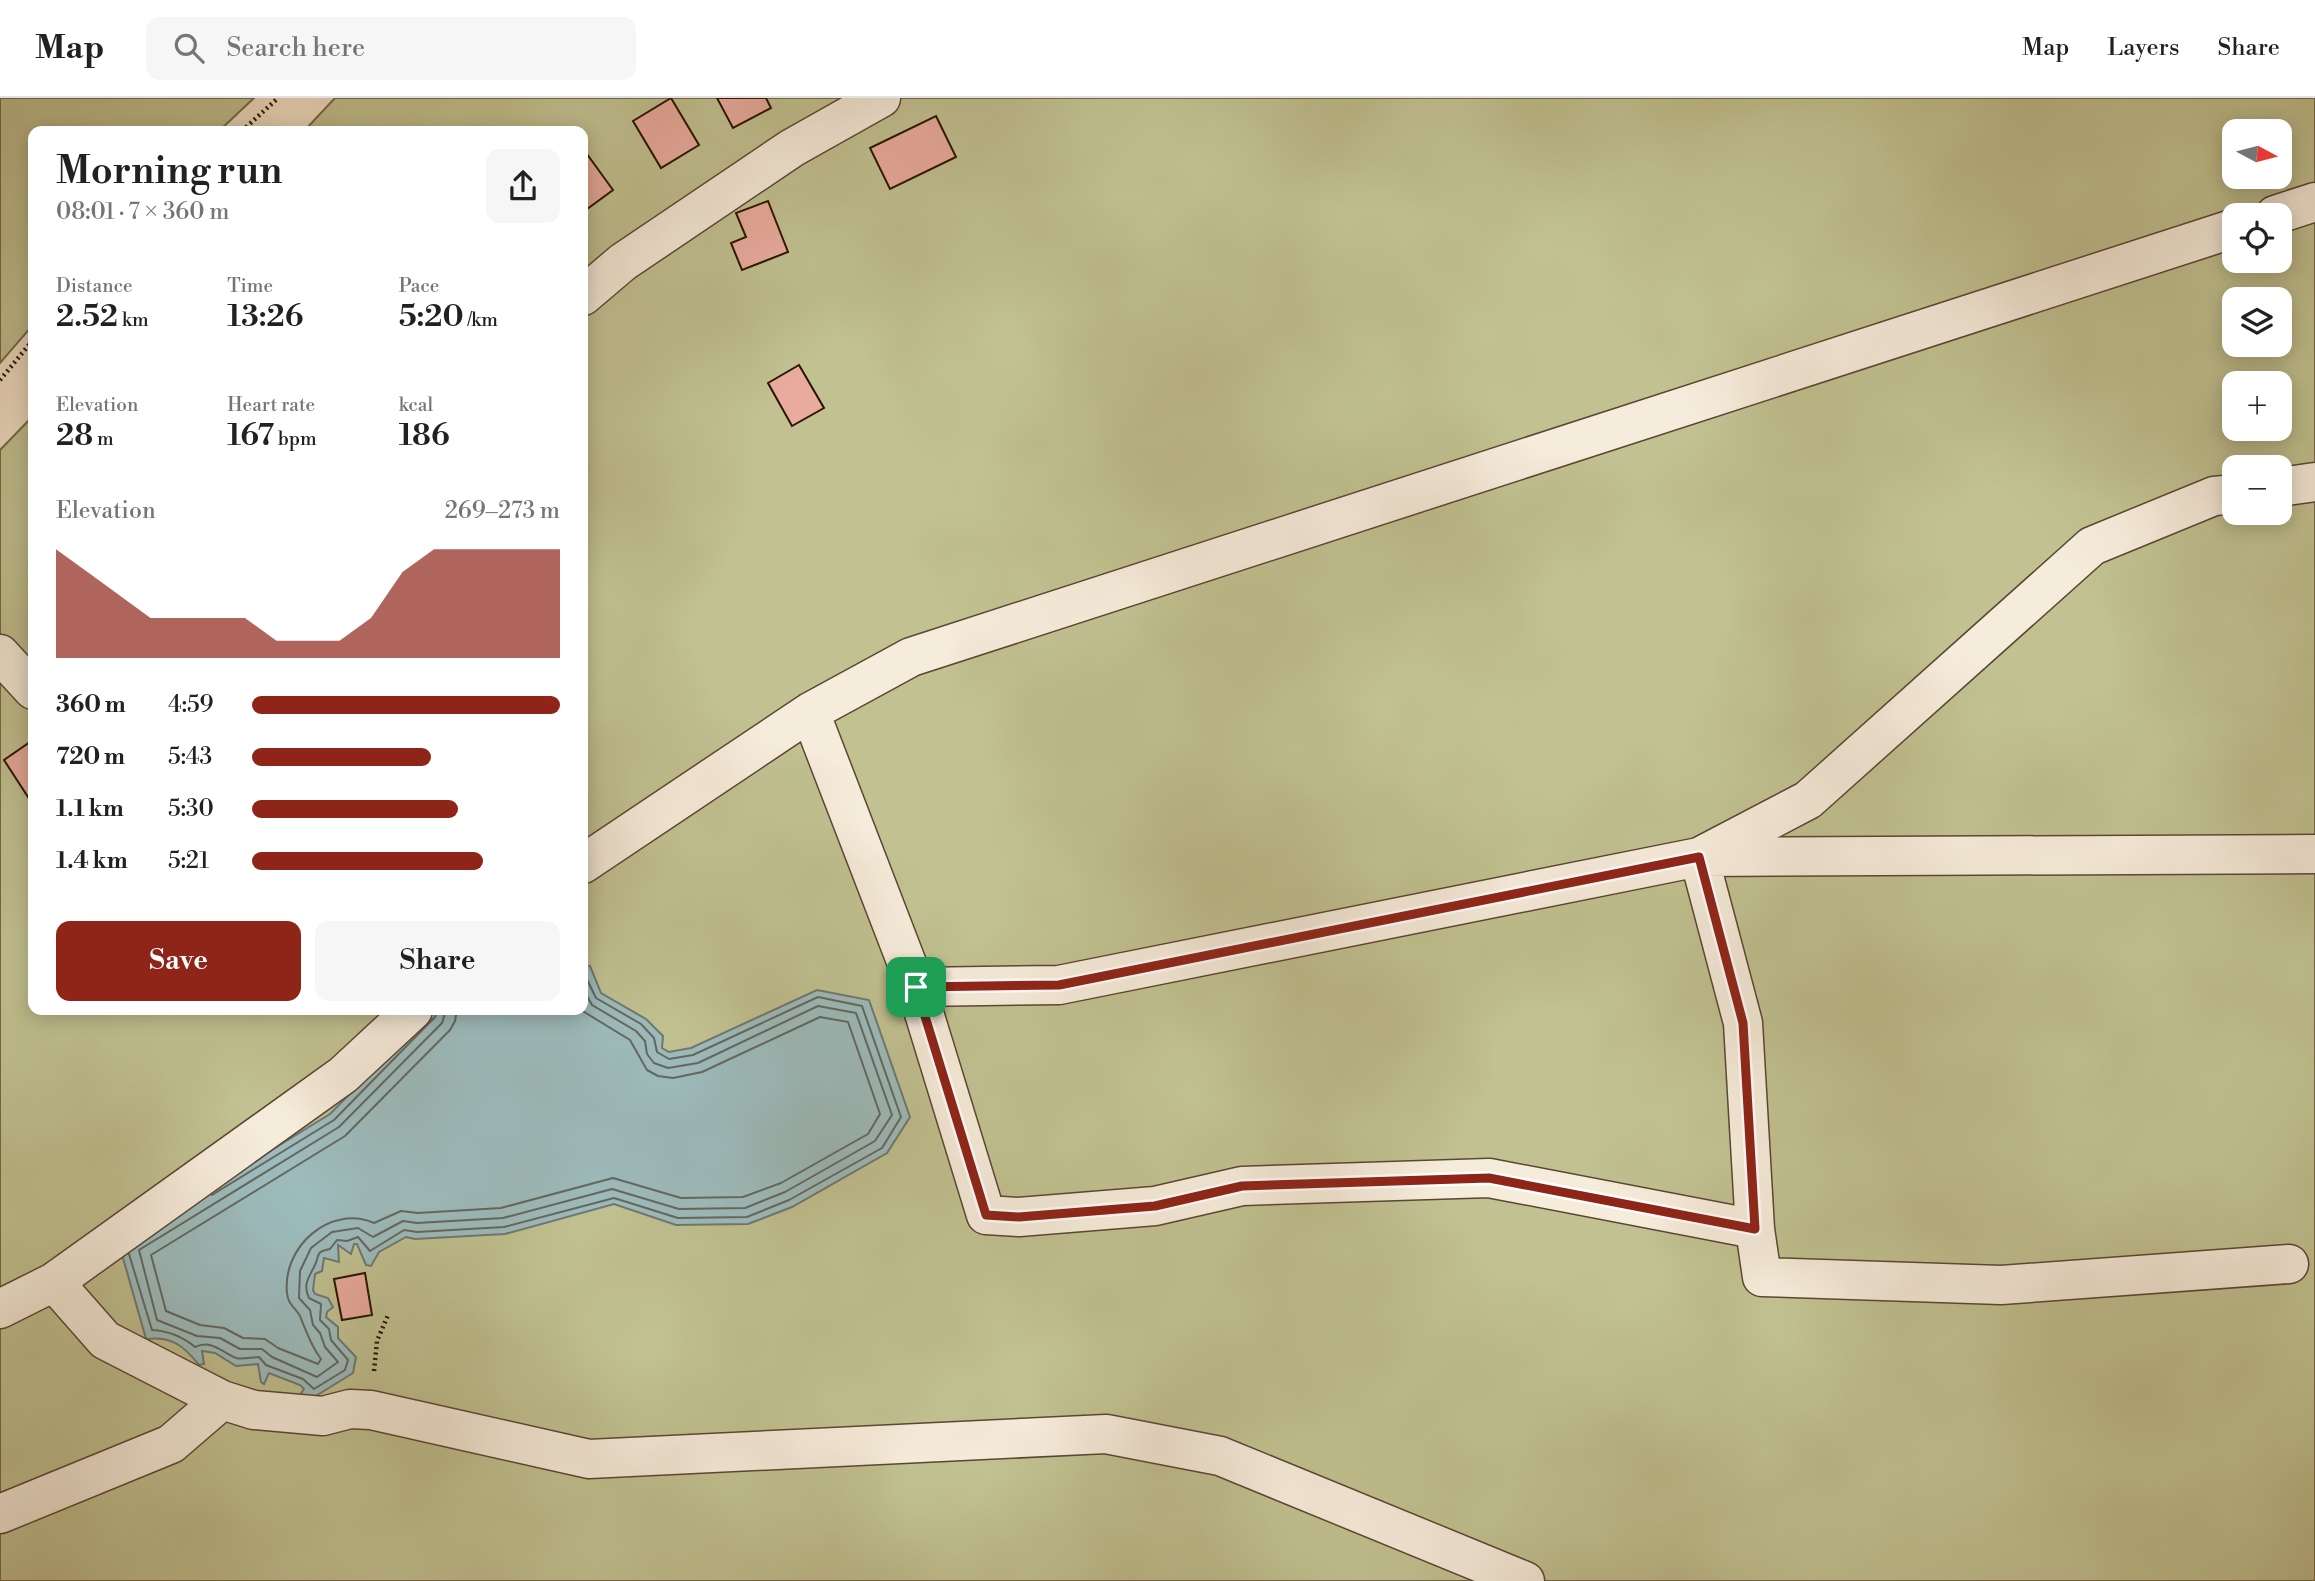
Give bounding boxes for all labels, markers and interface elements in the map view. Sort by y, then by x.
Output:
search box [146,17,636,80]
text: Map [35,28,104,69]
icon: search [170,29,208,67]
text: Search here [226,32,365,64]
text: Map [2022,33,2069,63]
text: Layers [2107,33,2179,63]
text: Share [2217,33,2280,63]
north arrow [2222,119,2292,189]
map controls [2222,119,2292,525]
text: Morning run [56,148,282,195]
button: share [486,149,560,223]
text: 08:01 · 7 × 360 m [56,198,229,226]
button: locate [2222,203,2292,273]
text: Distance [56,274,133,298]
text: Time [227,274,273,298]
text: Pace [399,274,439,298]
button: layers [2222,287,2292,357]
text: 2.52 [56,298,118,336]
text: 13:26 [227,298,303,336]
text: 5:20 [399,298,464,336]
text: km [118,308,149,332]
text: /km [464,308,498,332]
button: + [2222,371,2292,441]
text: Elevation [56,393,138,417]
text: Heart rate [227,393,315,417]
text: kcal [399,393,433,417]
text: 28 [56,417,93,455]
text: 167 [227,417,274,455]
text: 186 [399,417,450,455]
text: m [93,427,114,451]
text: bpm [274,427,317,451]
button: − [2222,455,2292,525]
text: Elevation [56,497,156,525]
text: 269–273 m [445,497,560,525]
text: 360 m [56,691,126,719]
text: 4:59 [168,691,214,719]
text: 720 m [56,743,125,771]
text: 5:43 [168,743,212,771]
text: 1.1 km [56,795,124,823]
text: 5:30 [168,795,214,823]
text: 1.4 km [56,847,128,875]
text: 5:21 [168,847,209,875]
button: Save [56,921,301,1001]
button: Share [315,921,560,1001]
pin [886,957,946,1017]
icon: arrive [897,968,935,1006]

